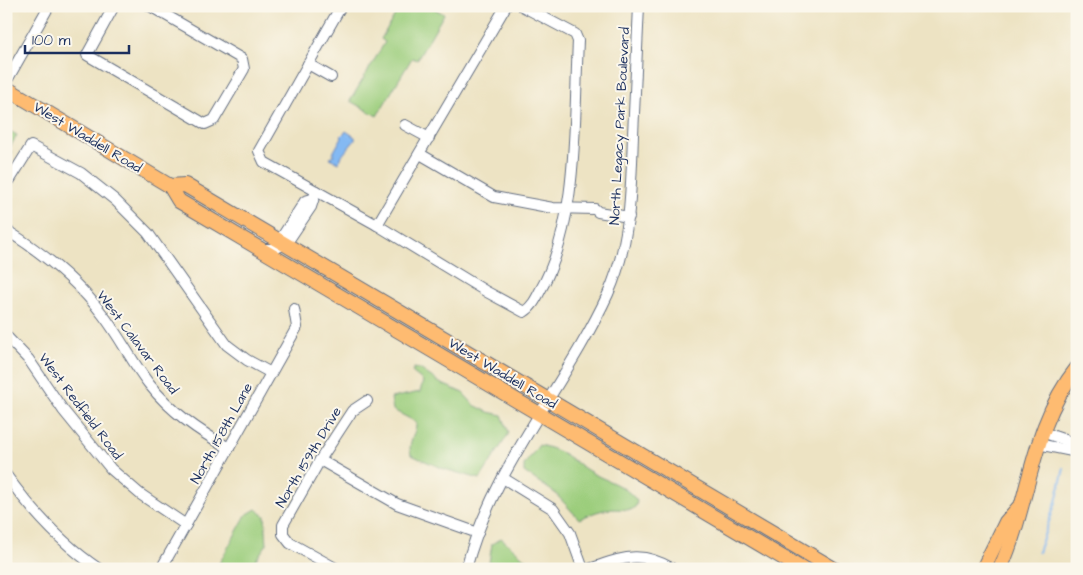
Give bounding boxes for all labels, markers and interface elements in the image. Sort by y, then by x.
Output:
scale bar [25,22,129,54]
street label: North Legacy Park Boulevard [605,27,635,226]
text: 100 m [32,30,71,51]
street label: West Waddell Road [29,98,146,178]
street label: West Calavar Road [92,287,183,399]
street label: West Waddell Road [444,334,561,414]
street label: West Redfield Road [33,349,127,464]
street label: North 158th Lane [186,379,258,488]
street label: North 159th Drive [271,403,347,512]

